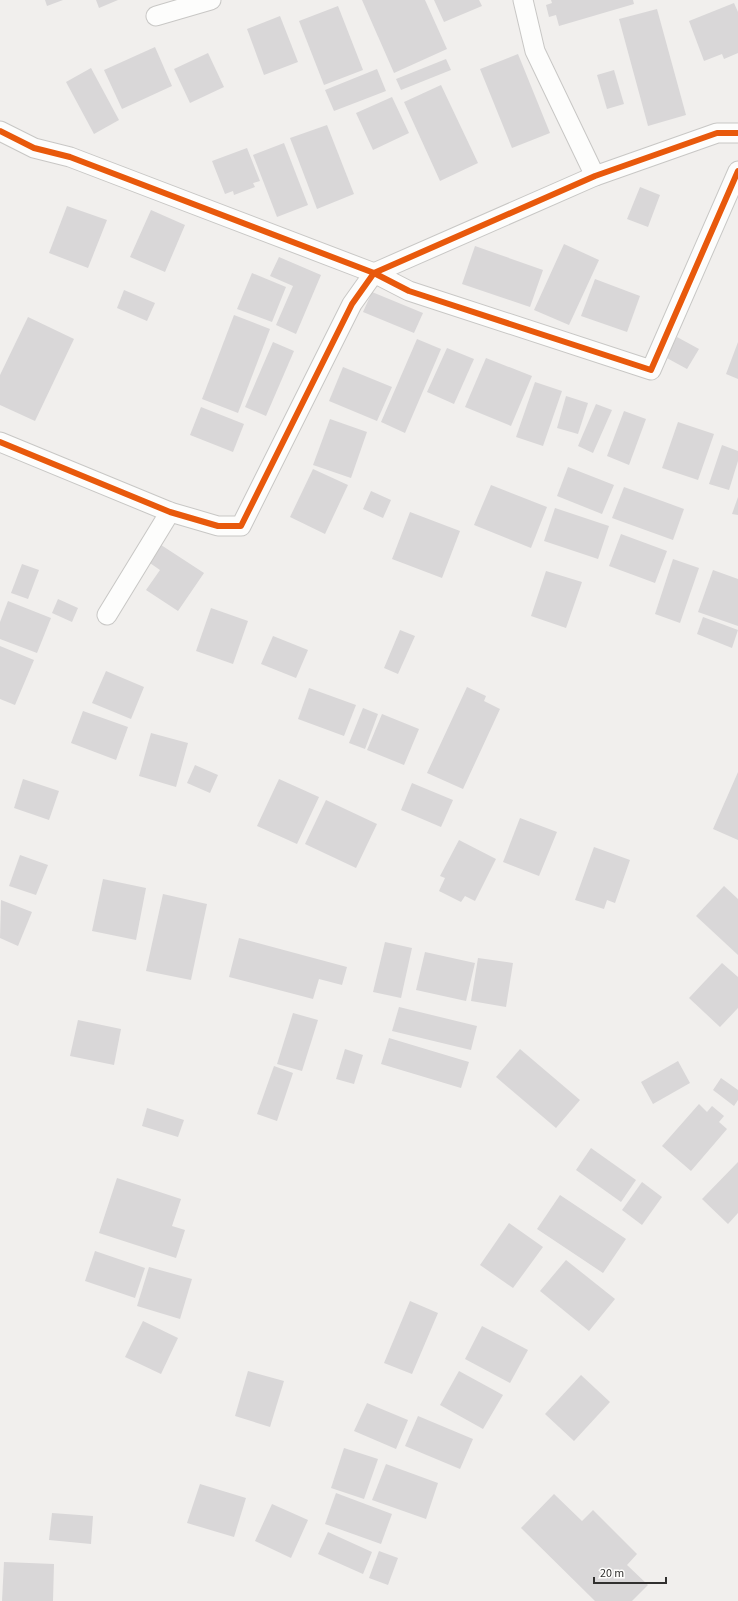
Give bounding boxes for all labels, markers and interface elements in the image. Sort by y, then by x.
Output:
scale bar [594,1559,666,1585]
text: 20 m [600,1565,624,1582]

